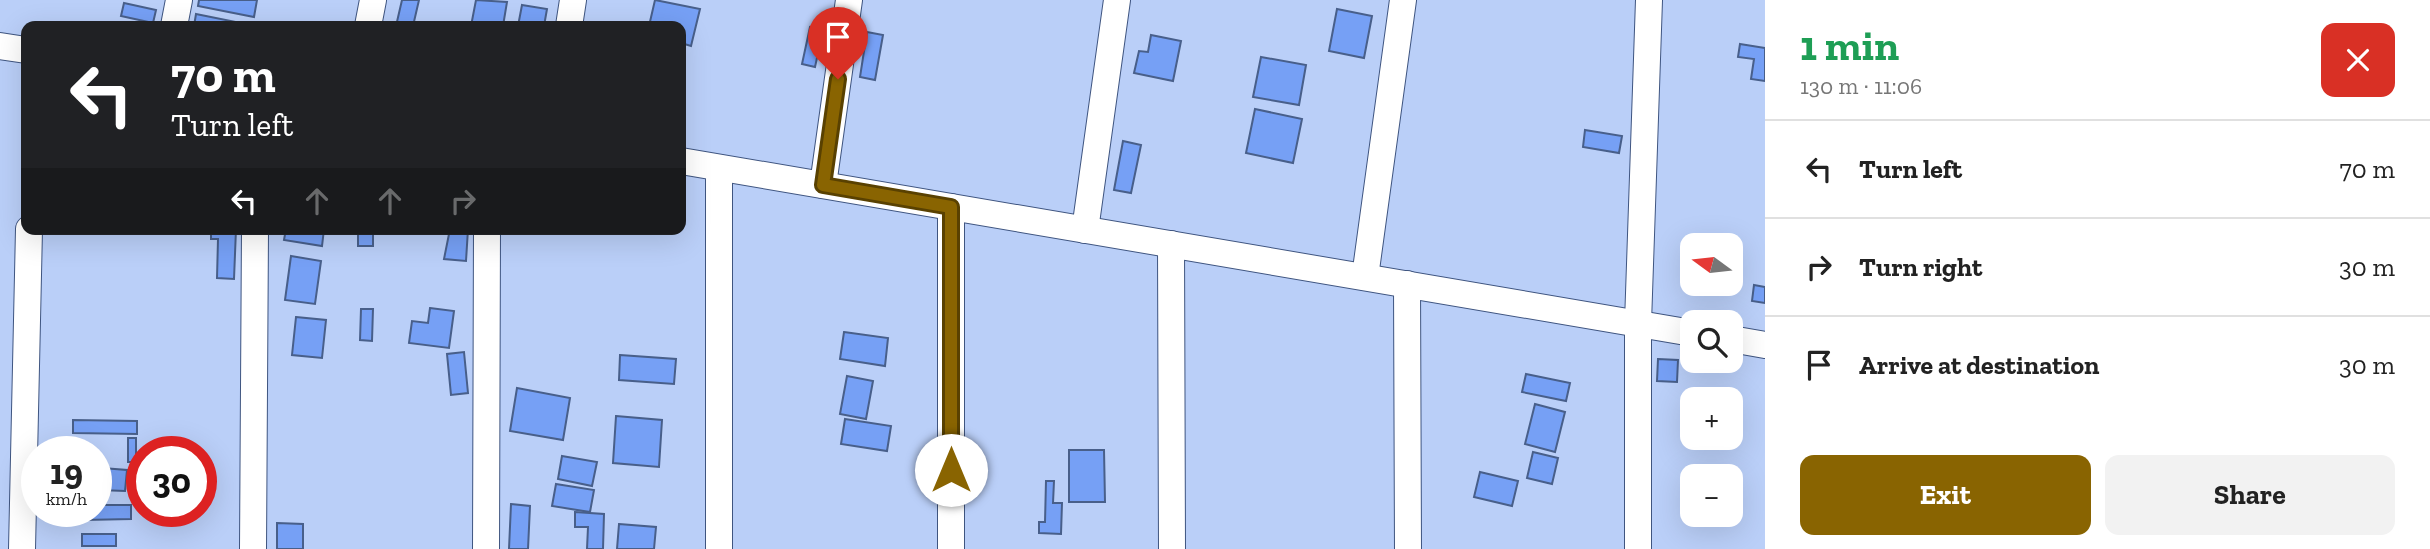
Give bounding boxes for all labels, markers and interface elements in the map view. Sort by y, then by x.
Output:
pin [808,7,868,79]
icon: arrive [819,18,857,56]
text: 1 min [1800,20,1899,71]
button: close [2321,23,2395,97]
text: 70 m [171,46,276,105]
icon: left [56,49,147,140]
text: 130 m · 11:06 [1800,72,1922,100]
text: Turn left [171,106,293,144]
icon: left [1800,150,1838,188]
text: Turn left [1859,153,1962,185]
text: 70 m [2339,153,2395,185]
icon: left [225,182,263,220]
icon: ahead [298,182,336,220]
icon: ahead [371,182,409,220]
icon: right [444,182,482,220]
north arrow [1680,233,1743,296]
map controls [1680,233,1743,527]
icon: right [1800,248,1838,286]
text: Turn right [1859,251,1982,283]
text: 30 m [2339,251,2395,283]
button: search [1680,310,1743,373]
icon: arrive [1800,346,1838,384]
text: Arrive at destination [1859,349,2099,381]
text: 30 m [2339,349,2395,381]
button: + [1680,387,1743,450]
position arrow [914,433,988,507]
speed limit sign: 30 [126,436,217,527]
text: 19 [50,451,83,493]
button: Exit [1800,455,2091,535]
button: Share [2105,455,2395,535]
button: − [1680,464,1743,527]
text: km/h [46,488,87,510]

